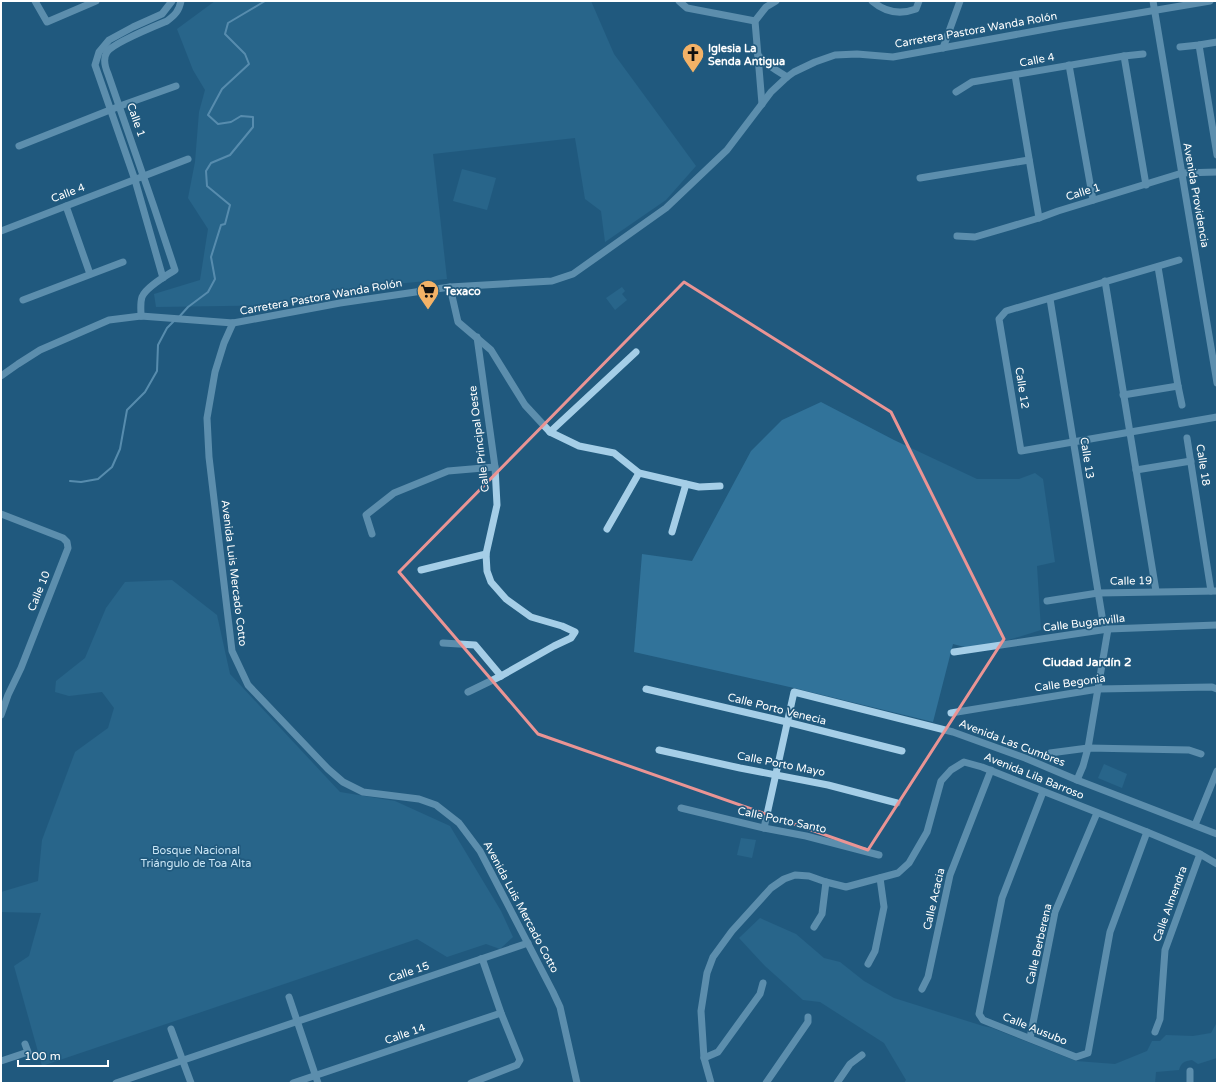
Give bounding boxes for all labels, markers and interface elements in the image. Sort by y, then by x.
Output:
street label: Carretera Pastora Wanda Rolón [894,9,1058,51]
church icon: Iglesia La Senda Antigua [680,41,706,74]
place label: Iglesia La Senda Antigua [708,42,785,69]
street label: Calle 4 [1018,50,1056,70]
street label: Calle 1 [124,101,148,139]
street label: Avenida Providencia [1180,141,1212,249]
street label: Calle 4 [49,181,87,205]
street label: Calle 1 [1064,181,1102,203]
street label: Carretera Pastora Wanda Rolón [239,276,403,318]
supermarket icon: Texaco [415,278,441,311]
place label: Texaco [443,285,481,298]
street label: Calle 12 [1012,366,1032,410]
street label: Calle Principal Oeste [466,385,492,493]
street label: Calle 13 [1077,436,1097,480]
street label: Calle 18 [1193,443,1213,487]
street label: Avenida Luis Mercado Cotto [219,499,249,647]
street label: Calle 10 [25,569,53,613]
street label: Calle 19 [1110,574,1152,588]
street label: Calle Buganvilla [1042,612,1126,634]
district label: Ciudad Jardín 2 [1043,655,1131,669]
street label: Calle Begonia [1034,672,1106,694]
street label: Calle Porto Venecia [726,690,828,728]
street label: Avenida Las Cumbres [957,717,1067,769]
street label: Calle Porto Mayo [736,749,826,779]
street label: Avenida Lila Barroso [982,750,1086,802]
street label: Calle Porto Santo [736,804,828,836]
street label: Avenida Luis Mercado Cotto [481,839,562,975]
park label: Bosque Nacional Triángulo de Toa Alta [141,844,251,870]
street label: Calle Almendra [1150,864,1190,944]
street label: Calle Acacia [921,867,947,931]
street label: Calle Berberena [1023,902,1055,986]
street label: Calle 15 [387,959,431,985]
street label: Calle Ausubo [1001,1010,1070,1048]
street label: Calle 14 [383,1021,427,1047]
scale bar [18,1042,108,1068]
text: 100 m [24,1049,61,1063]

